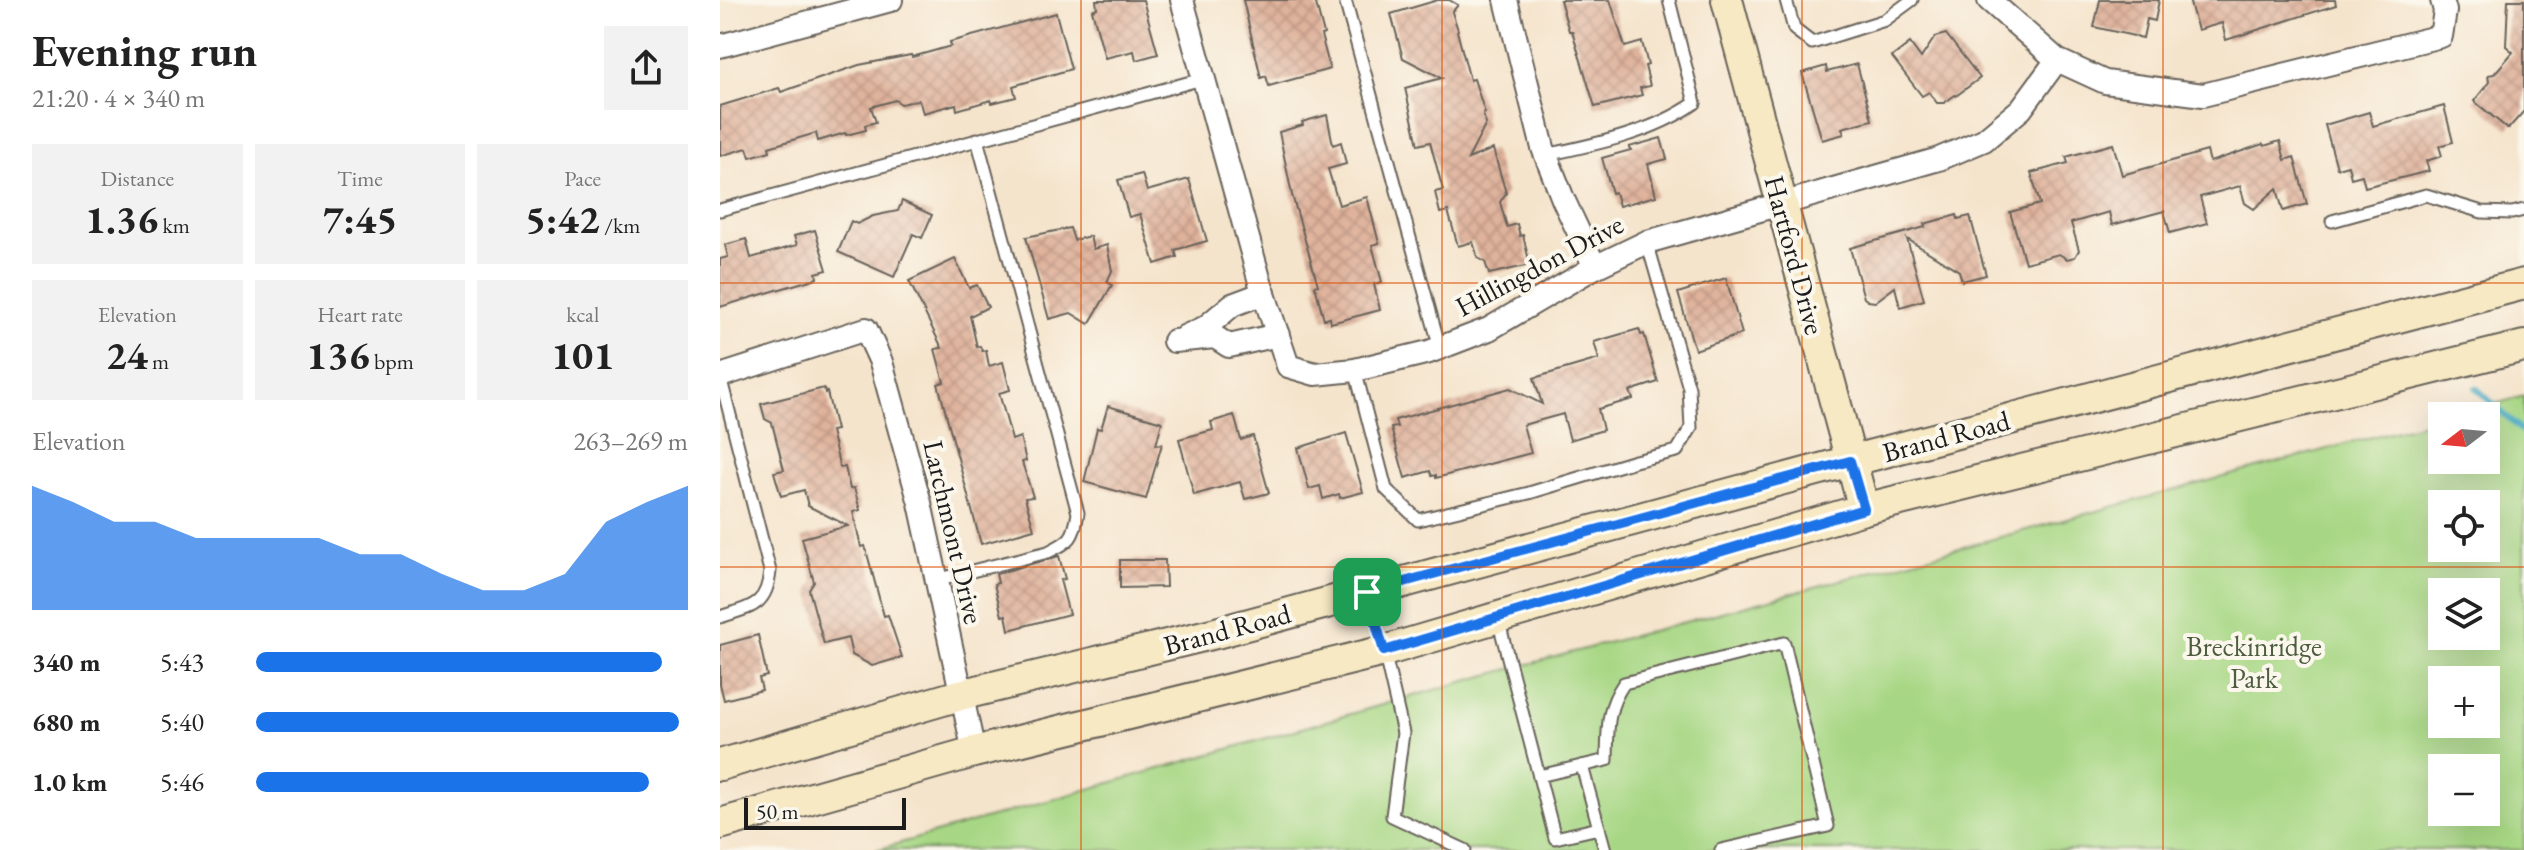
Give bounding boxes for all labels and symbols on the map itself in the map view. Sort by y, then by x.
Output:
street label: Hartford Drive [1757,172,1833,338]
street label: Hillingdon Drive [1449,206,1629,324]
street label: Brand Road [1878,402,2014,470]
north arrow [2428,402,2500,474]
street label: Larchmont Drive [915,437,993,627]
pin [1333,558,1401,626]
street label: Brand Road [1159,595,1295,663]
park label: Breckinridge Park [2186,628,2322,696]
scale bar [744,794,906,830]

